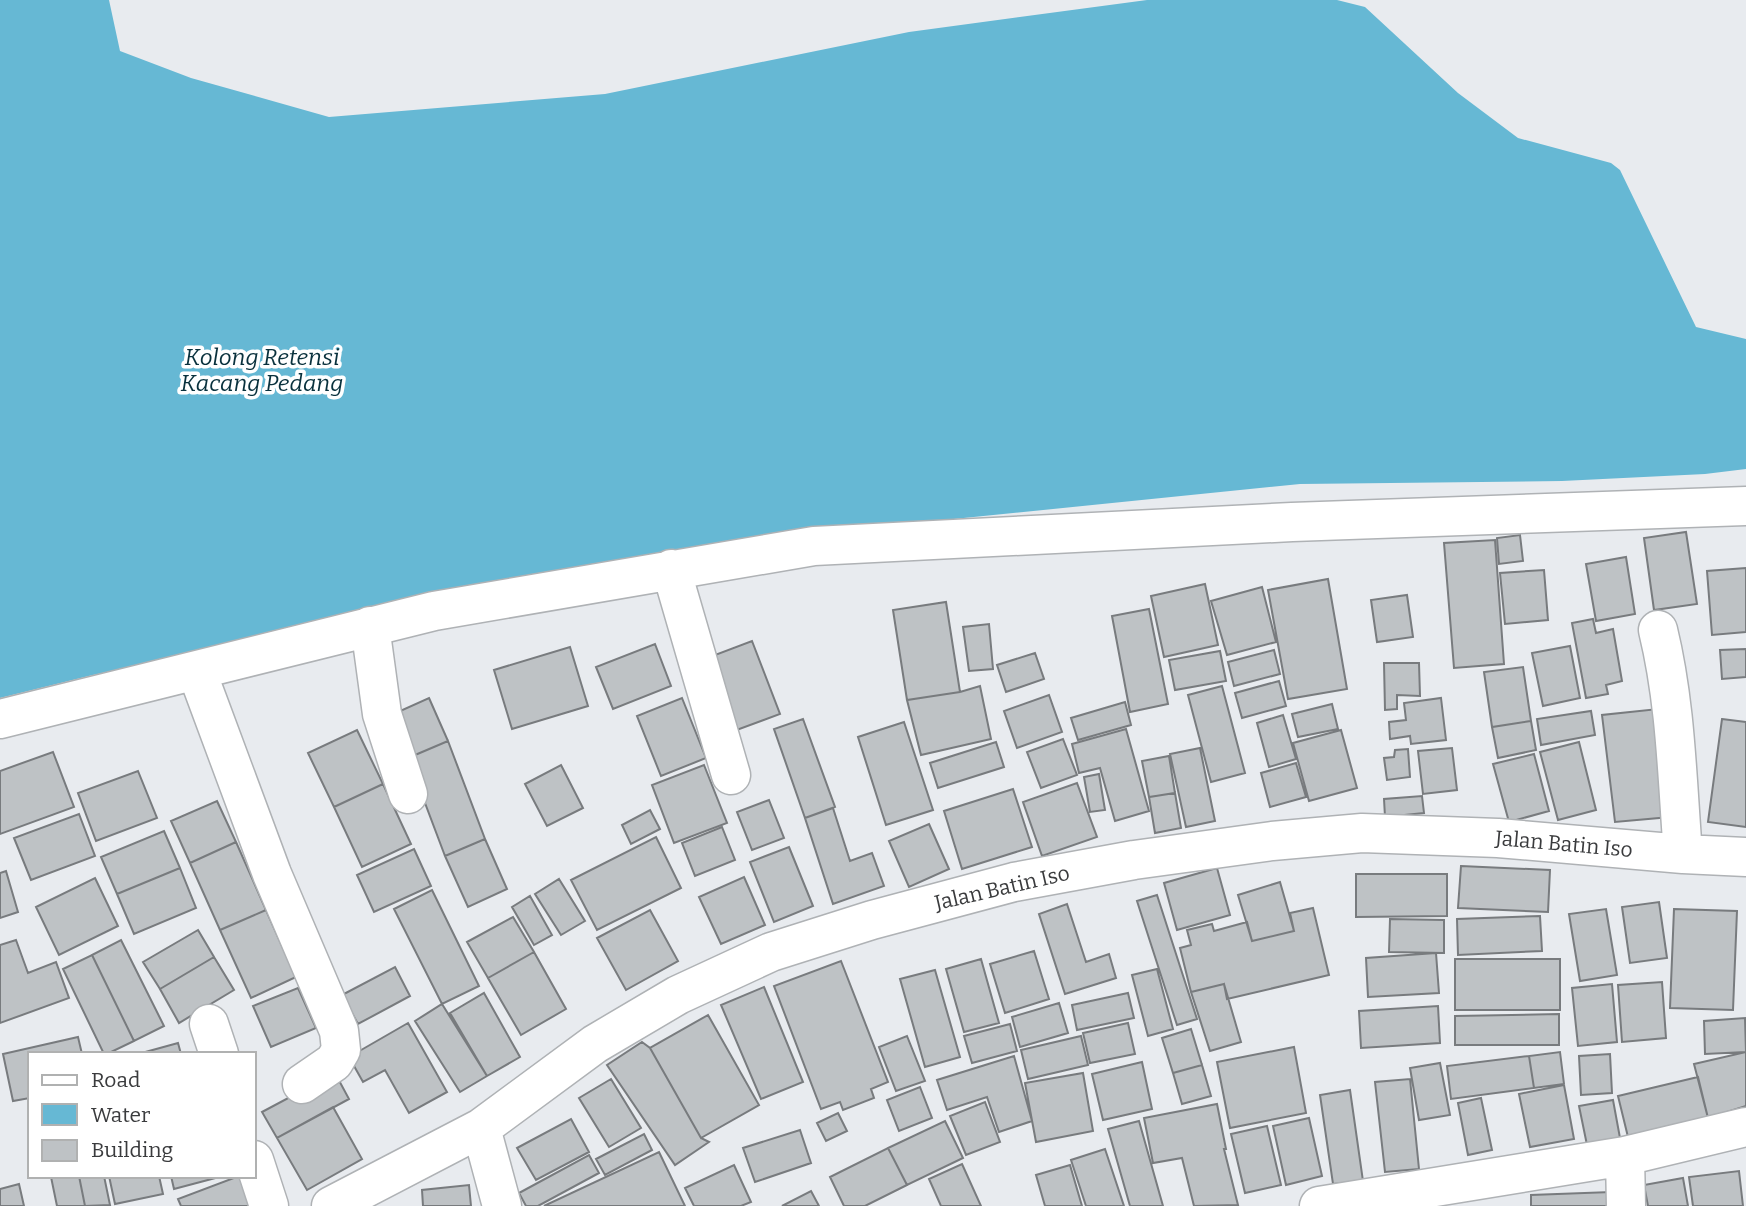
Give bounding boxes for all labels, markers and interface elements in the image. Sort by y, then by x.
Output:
water label: Kolong Retensi Kacang Pedang [181,343,343,397]
street label: Jalan Batin Iso [1493,825,1634,863]
street label: Jalan Batin Iso [931,860,1072,916]
legend [28,1052,256,1178]
text: Road [91,1067,140,1093]
text: Water [91,1102,150,1128]
text: Building [91,1137,174,1163]

